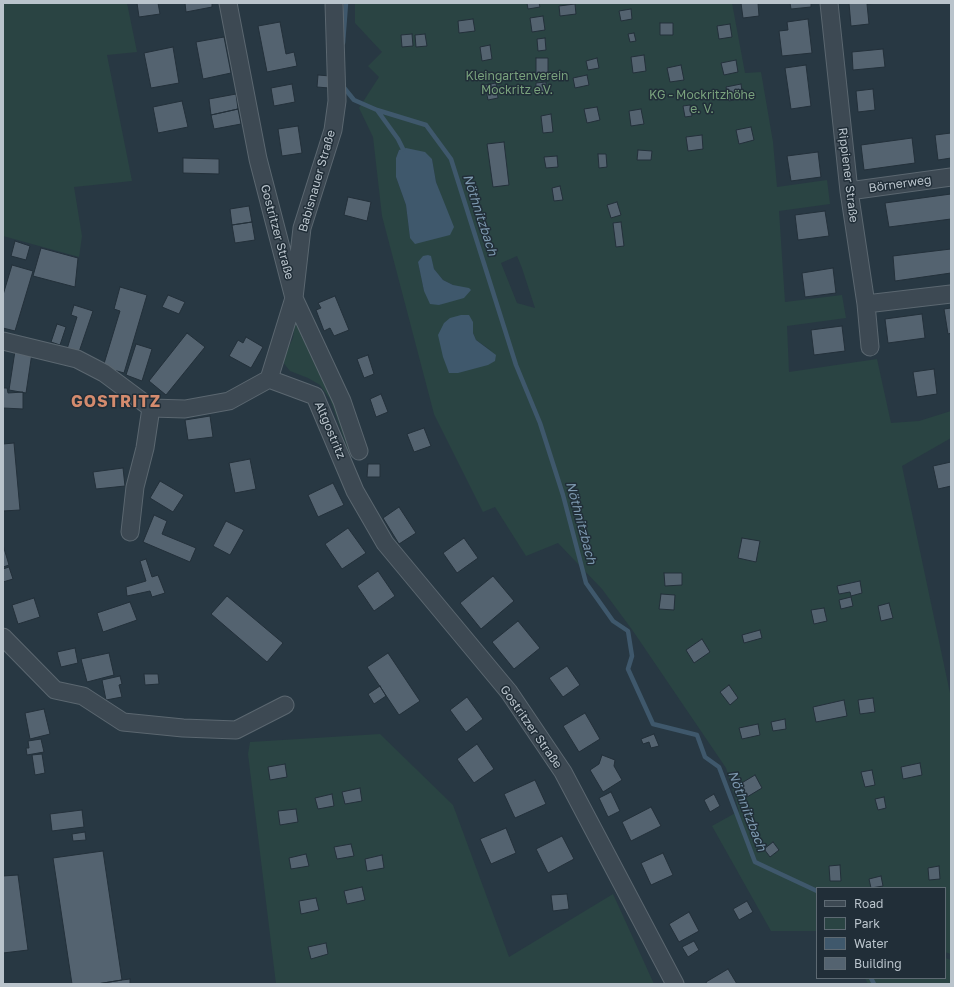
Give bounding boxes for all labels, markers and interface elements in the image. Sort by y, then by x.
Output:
park label: Kleingartenverein Mockritz e.V. [466,69,568,97]
park label: KG - Mockritzhöhe e. V. [649,88,755,116]
street label: Rippiener Straße [835,127,861,223]
street label: Babisnauer Straße [296,128,338,234]
water label: Nöthnitzbach [459,172,501,258]
street label: Börnerweg [868,172,932,196]
street label: Gostritzer Straße [257,183,297,281]
district label: GOSTRITZ [71,392,161,412]
street label: Altgostritz [311,399,349,461]
water label: Nöthnitzbach [562,480,600,566]
street label: Gostritzer Straße [497,683,565,771]
water label: Nöthnitzbach [725,769,769,853]
legend [816,887,946,979]
text: Road [854,896,883,911]
text: Park [854,916,880,931]
text: Water [854,936,888,951]
text: Building [854,956,902,971]

